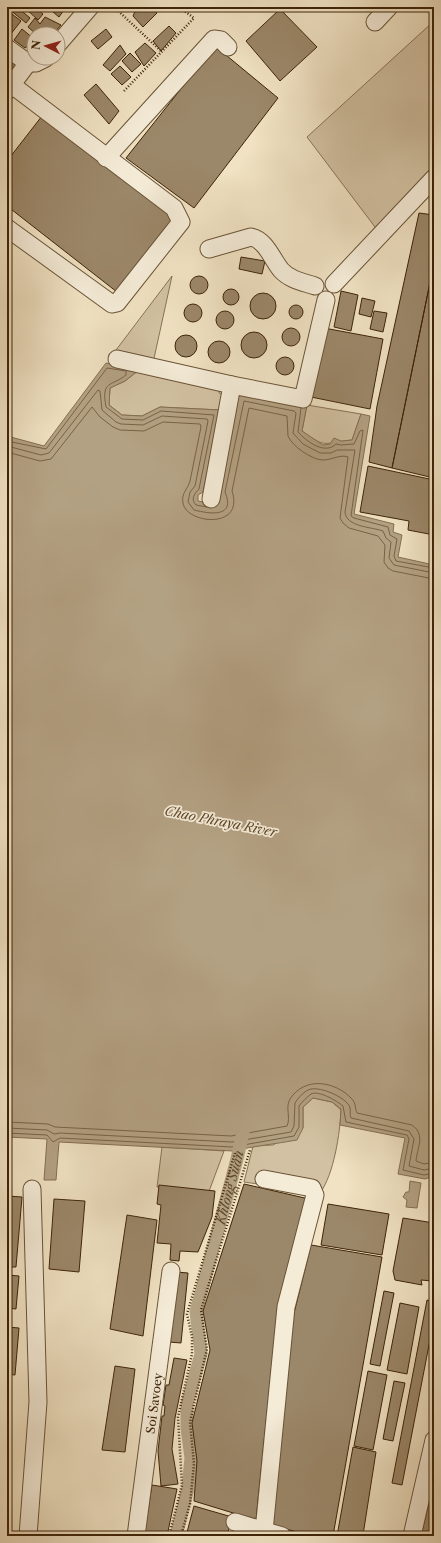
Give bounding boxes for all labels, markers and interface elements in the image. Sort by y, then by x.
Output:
north arrow [26,26,66,66]
text: N [29,39,44,50]
water label: Chao Phraya River [163,802,279,840]
water label: Khlong Suan [212,1149,247,1227]
street label: Soi Savoey [142,1371,165,1435]

